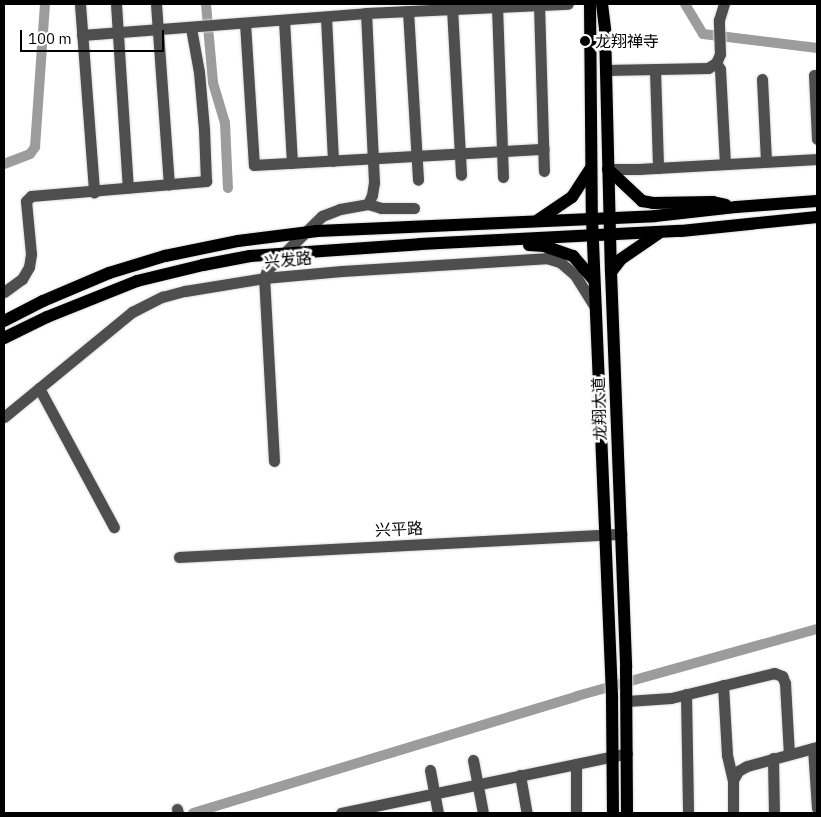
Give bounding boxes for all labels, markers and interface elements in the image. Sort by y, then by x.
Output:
scale bar [22,20,166,52]
text: 100 m [28,29,72,48]
place label: 龙翔禅寺 [595,31,659,51]
marker: 龙翔禅寺 [579,35,591,47]
street label: 兴发路 [263,248,313,272]
street label: 龙翔大道 [588,377,610,441]
street label: 兴平路 [375,518,423,540]

